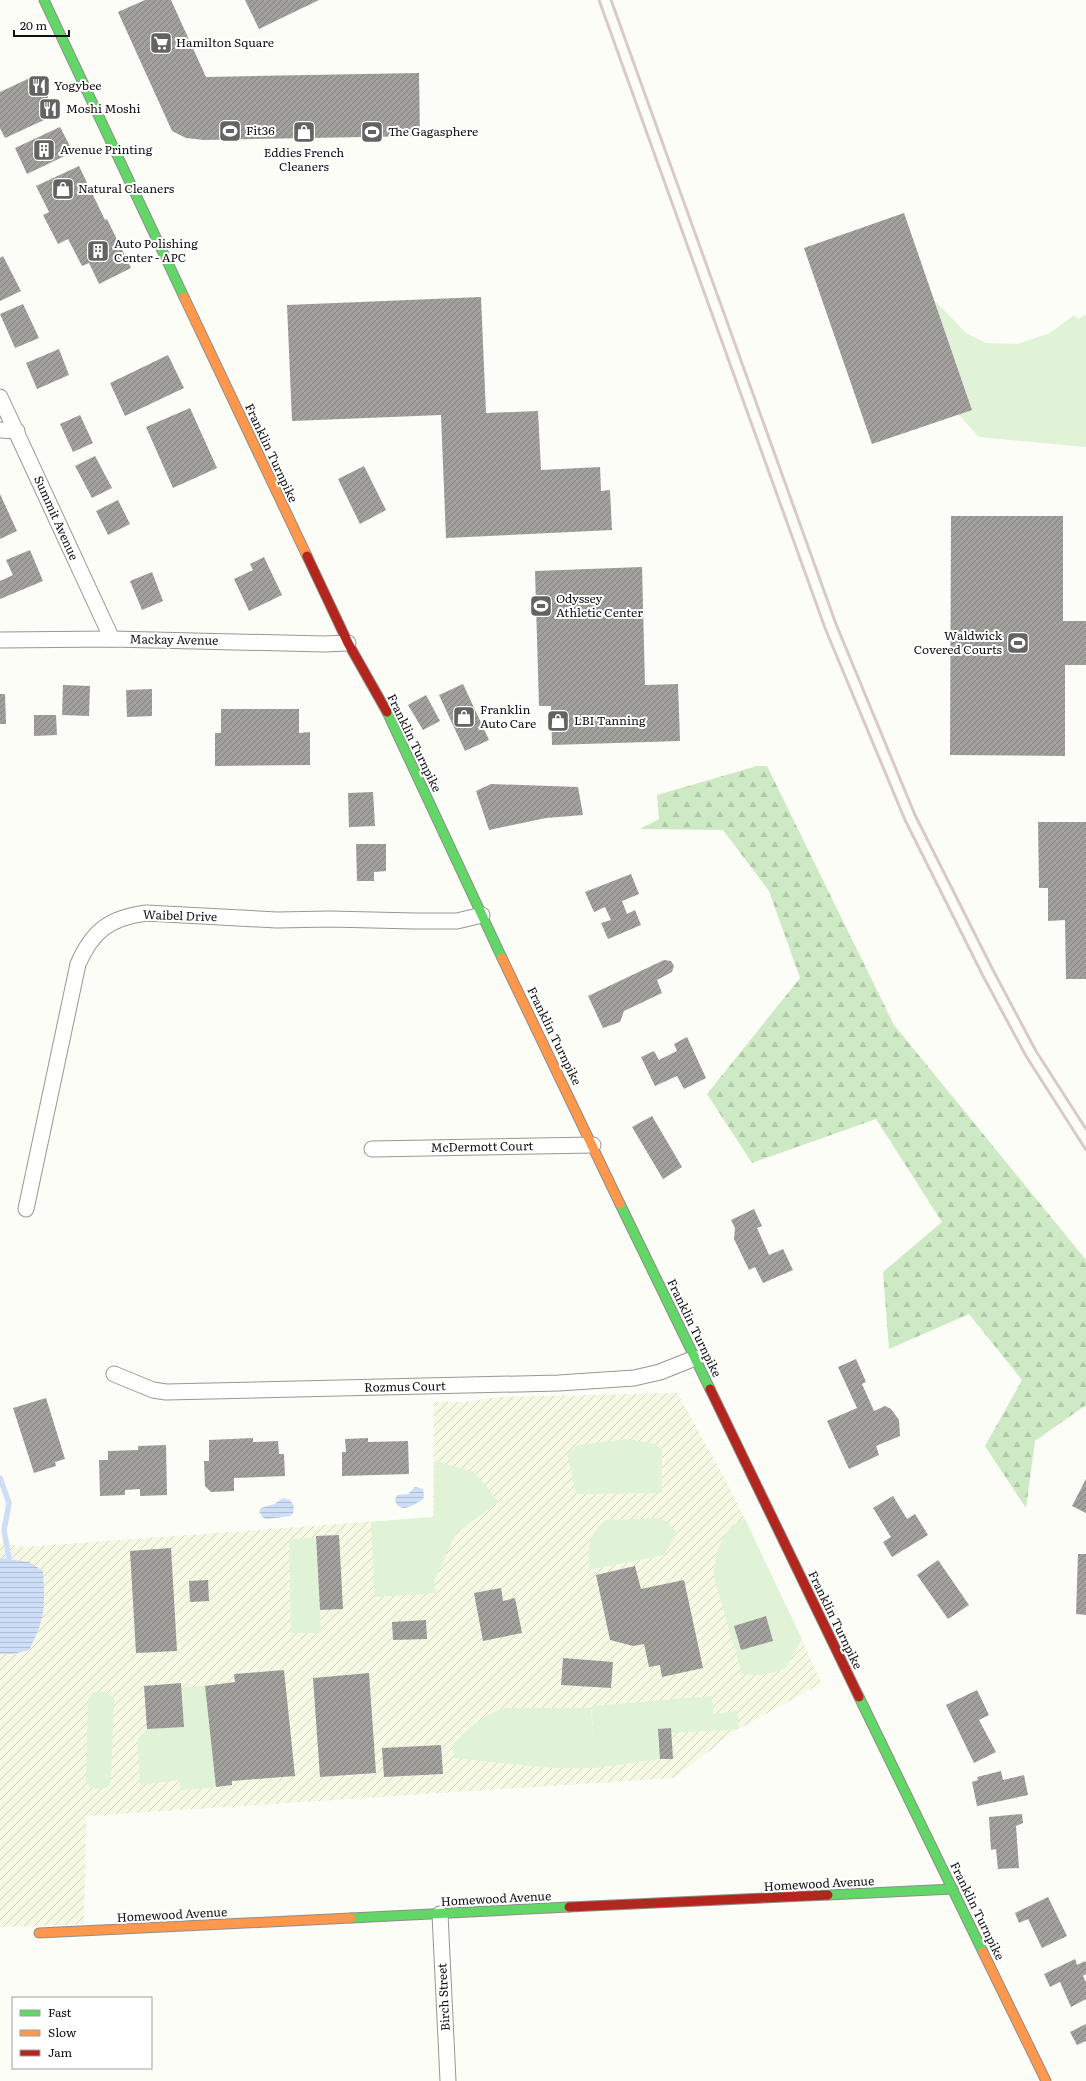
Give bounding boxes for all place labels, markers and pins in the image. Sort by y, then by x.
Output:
supermarket icon: Hamilton Square [148,30,174,56]
place label: Hamilton Square [176,33,274,51]
restaurant icon: Yogybee [26,73,52,99]
place label: Yogybee [54,76,102,94]
restaurant icon: Moshi Moshi [37,96,63,122]
place label: Moshi Moshi [66,99,140,117]
sports icon: Fit36 [217,118,243,144]
shop icon: Eddies French Cleaners [291,119,317,145]
sports icon: The Gagasphere [359,119,385,145]
place label: Fit36 [246,121,275,139]
place label: The Gagasphere [388,122,478,140]
building icon: Avenue Printing [31,137,57,163]
place label: Avenue Printing [60,140,153,158]
place label: Eddies French Cleaners [264,143,344,175]
shop icon: Natural Cleaners [50,176,76,202]
place label: Natural Cleaners [78,179,175,197]
place label: Auto Polishing Center - APC [114,234,198,266]
building icon: Auto Polishing Center - APC [85,238,111,264]
place label: Odyssey Athletic Center [556,589,643,621]
sports icon: Odyssey Athletic Center [528,593,554,619]
place label: Waldwick Covered Courts [914,626,1003,658]
sports icon: Waldwick Covered Courts [1005,630,1031,656]
place label: Franklin Auto Care [480,700,536,732]
shop icon: Franklin Auto Care [451,704,477,730]
shop icon: LBI Tanning [545,708,571,734]
place label: LBI Tanning [574,711,646,729]

